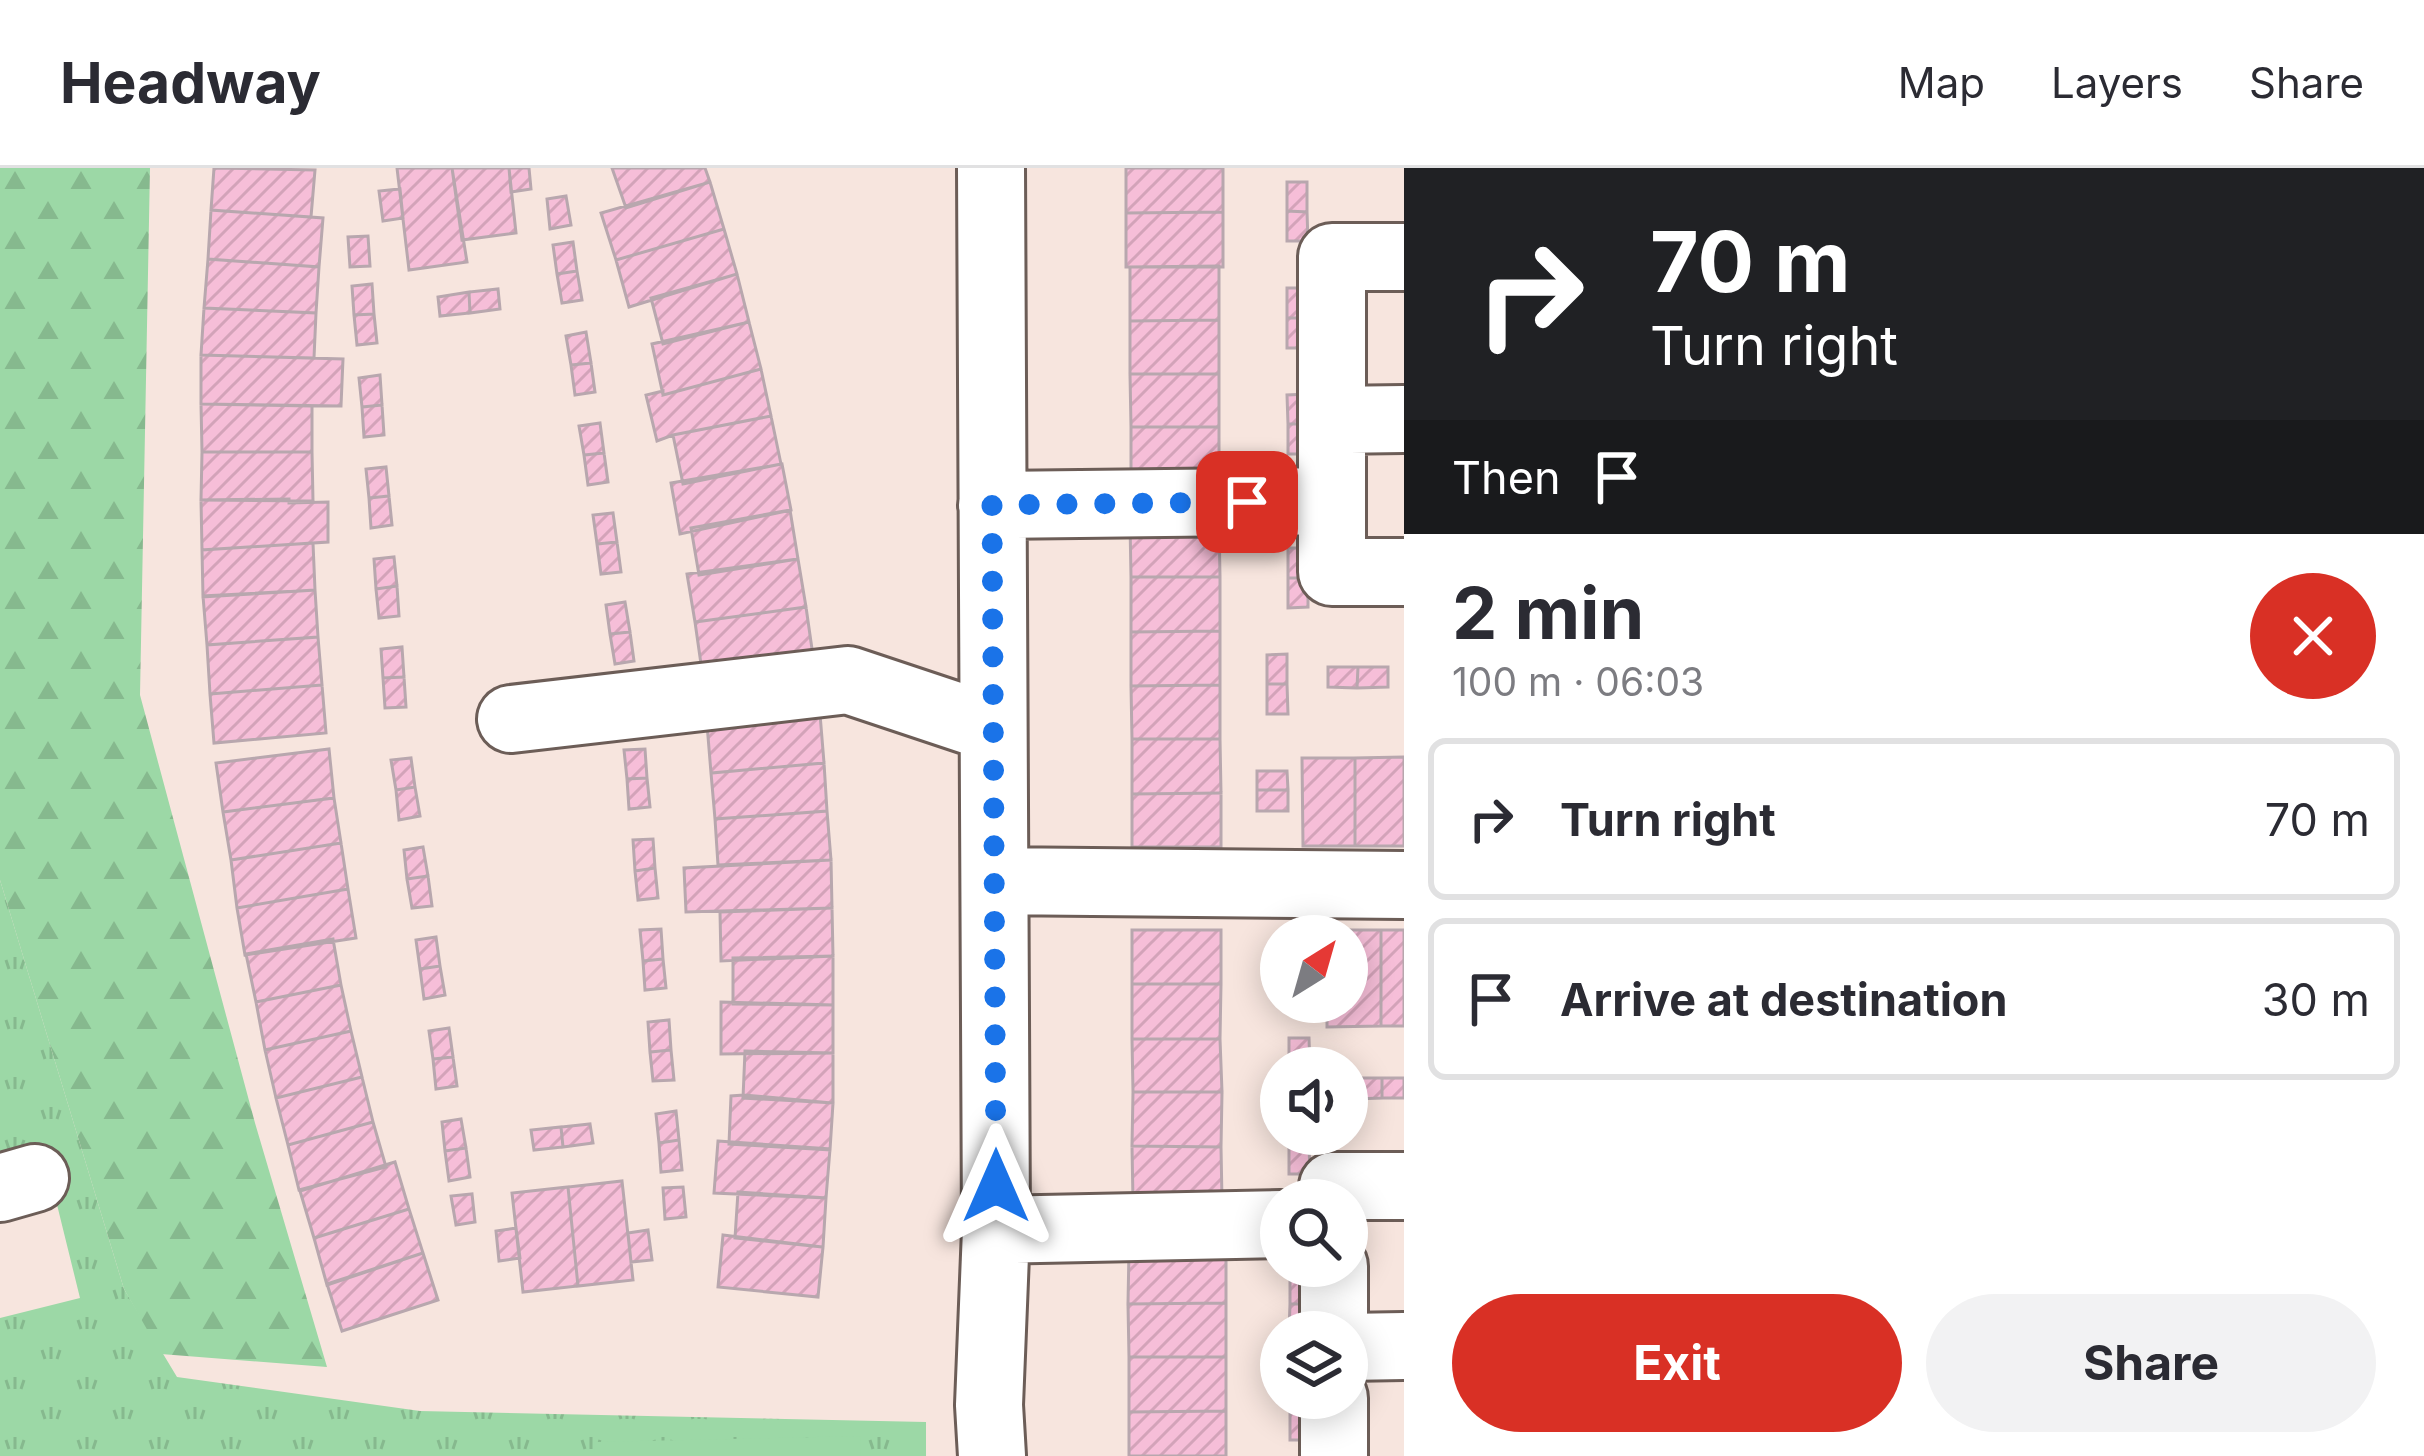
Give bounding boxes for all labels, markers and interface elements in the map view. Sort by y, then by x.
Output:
text: Headway [60,48,321,117]
text: Map [1898,57,1985,108]
text: Layers [2051,57,2183,108]
text: Share [2249,57,2364,108]
text: 70 m [1650,211,1851,312]
icon: right [1452,216,1608,372]
text: Turn right [1650,313,1898,378]
icon: arrive [1584,444,1650,510]
text: Then [1452,450,1560,505]
pin [1196,451,1298,553]
icon: arrive [1214,469,1280,535]
text: 2 min [1452,569,1644,656]
button: close [2250,573,2376,699]
text: 100 m · 06:03 [1452,658,1704,705]
icon: right [1458,786,1524,852]
text: Turn right [1560,792,1776,847]
text: 70 m [2265,792,2370,847]
north arrow [1260,915,1368,1023]
map controls [1260,915,1368,1419]
icon: arrive [1458,966,1524,1032]
text: Arrive at destination [1560,972,2007,1027]
text: 30 m [2262,972,2370,1027]
button: sound [1260,1047,1368,1155]
position arrow [933,1123,1059,1249]
button: search [1260,1179,1368,1287]
button: Exit [1452,1294,1902,1432]
button: Share [1926,1294,2376,1432]
button: layers [1260,1311,1368,1419]

